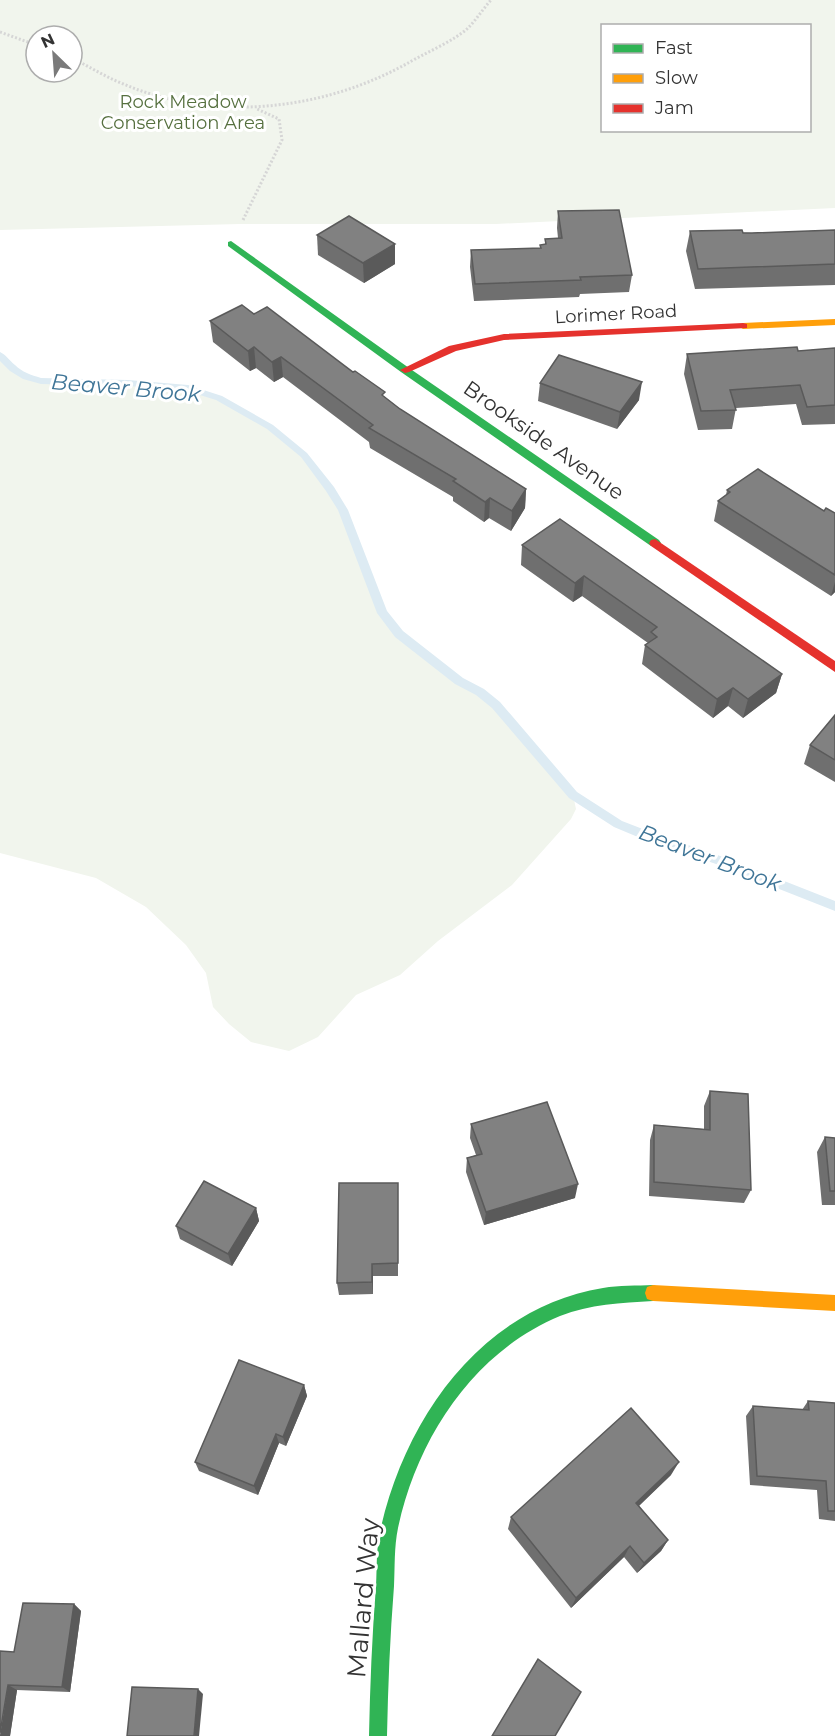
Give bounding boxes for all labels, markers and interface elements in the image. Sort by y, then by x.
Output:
north arrow [24,24,84,84]
legend [601,24,811,132]
text: N [38,30,58,52]
text: Fast [655,37,693,59]
text: Slow [655,67,698,89]
park label: Rock Meadow Conservation Area [101,91,265,134]
text: Jam [654,97,694,119]
street label: Lorimer Road [554,300,678,328]
water label: Beaver Brook [50,368,203,408]
street label: Brookside Avenue [459,375,629,505]
water label: Beaver Brook [635,819,786,898]
street label: Mallard Way [340,1516,386,1679]

